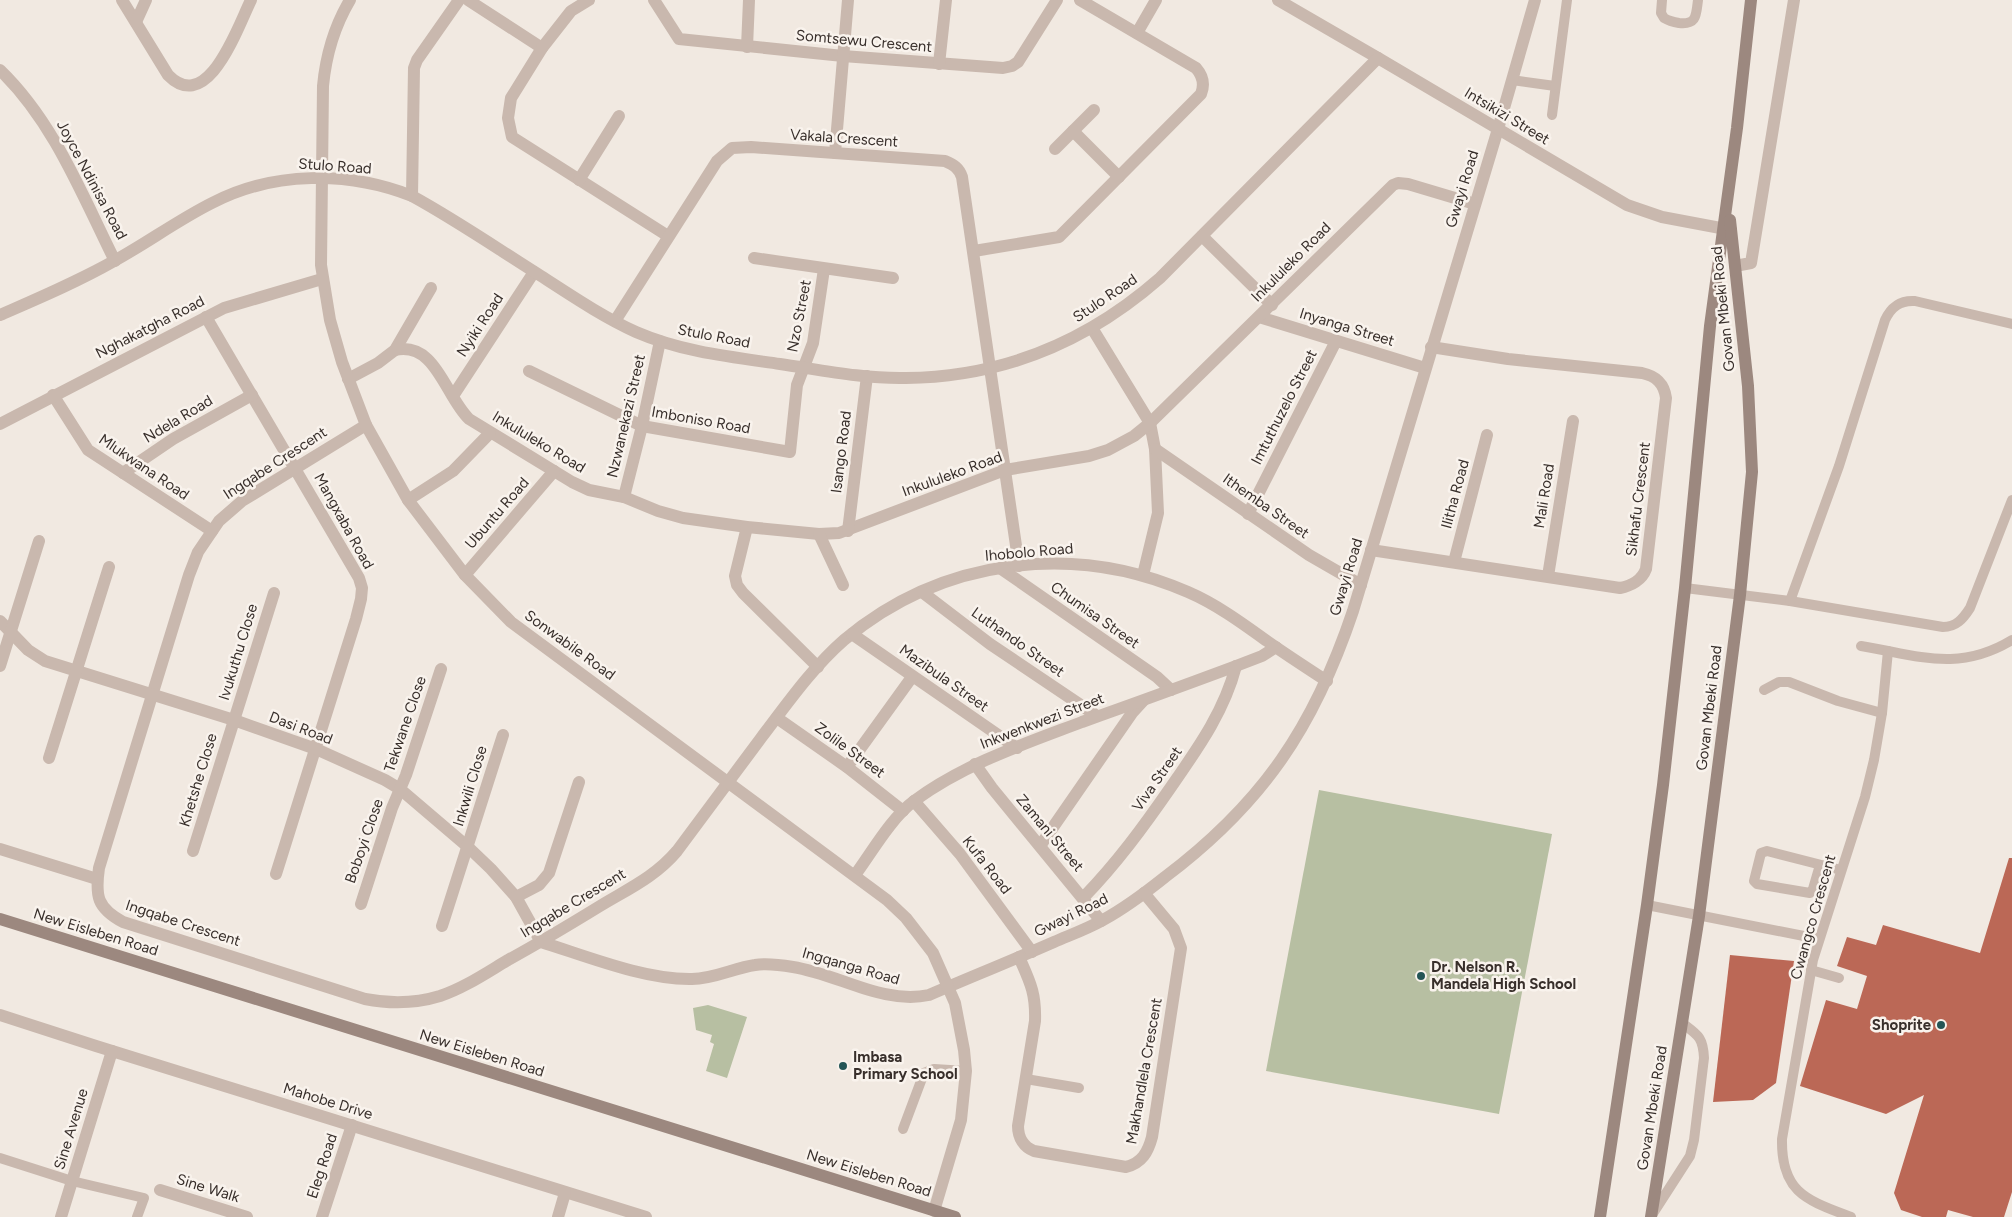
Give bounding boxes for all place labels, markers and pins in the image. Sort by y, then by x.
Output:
place label: Dr. Nelson R. Mandela High School [1431,958,1576,993]
marker: Dr. Nelson R. Mandela High School [1415,970,1427,982]
place label: Shoprite [1872,1016,1932,1034]
marker: Shoprite [1935,1019,1947,1031]
place label: Imbasa Primary School [853,1048,958,1083]
marker: Imbasa Primary School [837,1060,849,1072]

